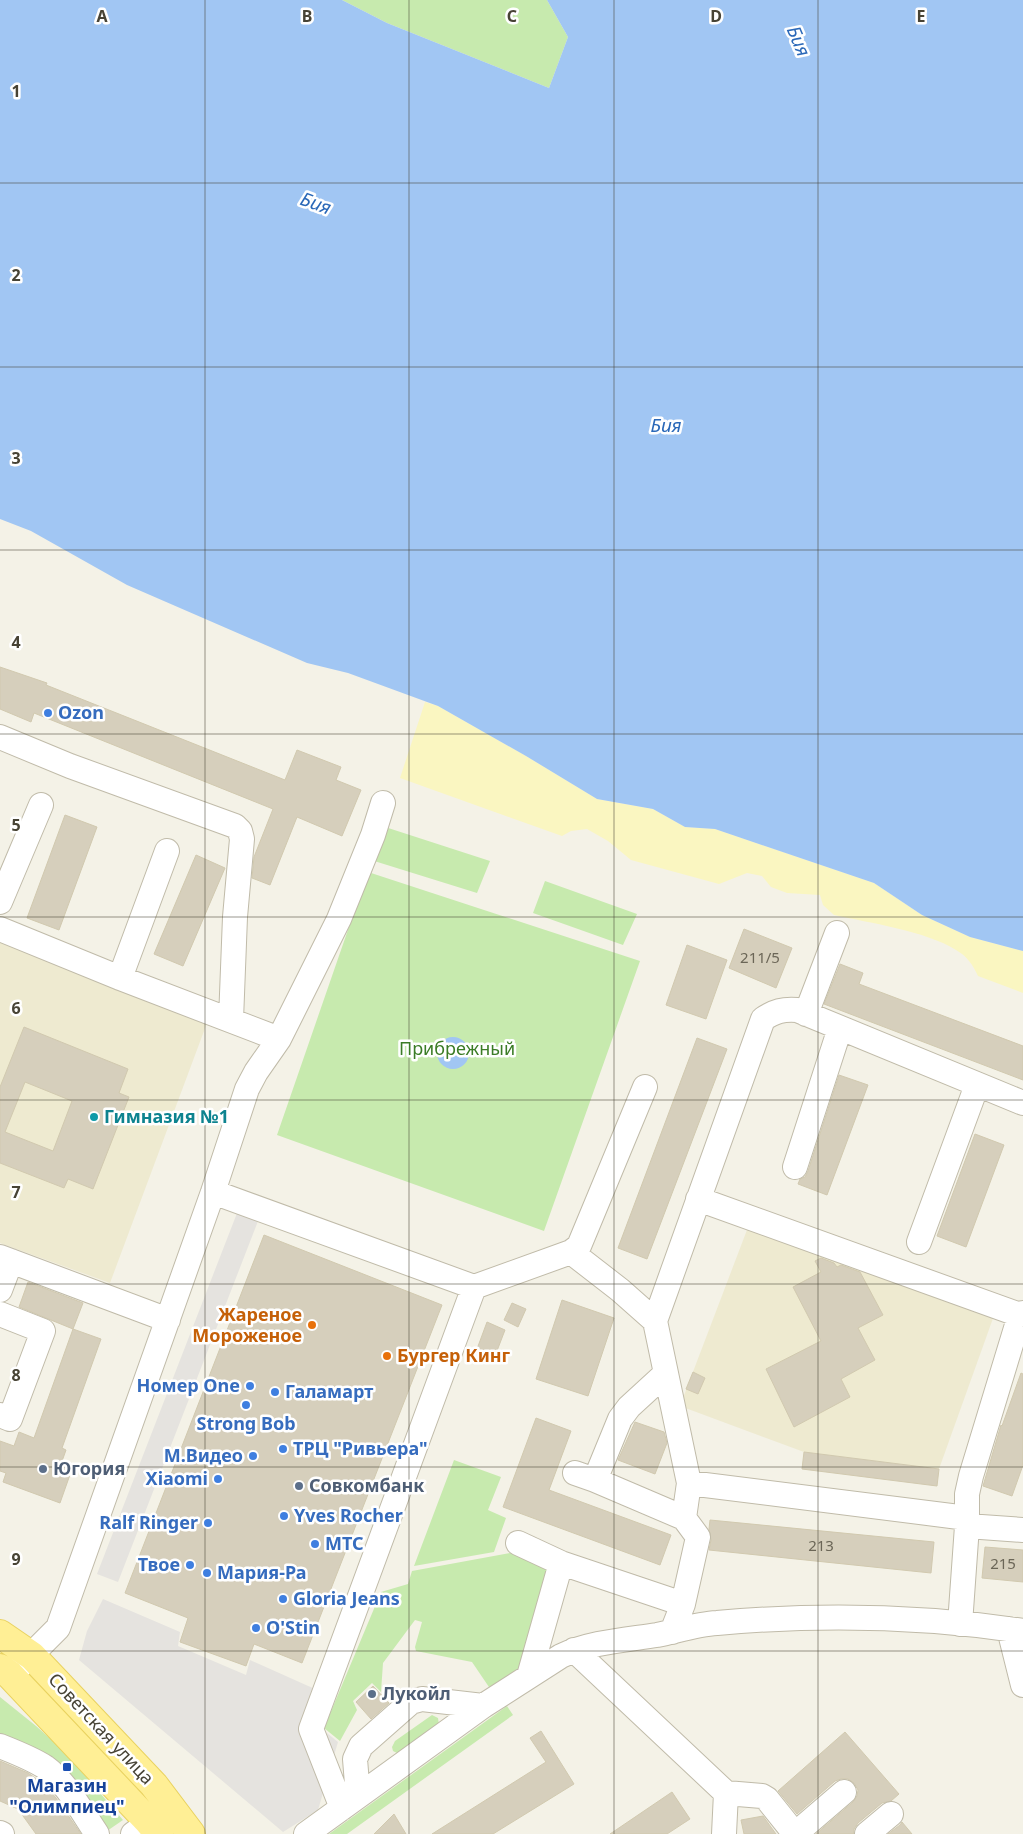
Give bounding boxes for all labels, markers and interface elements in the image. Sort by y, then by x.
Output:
text: A [96,5,108,27]
text: B [302,5,312,27]
text: C [507,5,517,27]
text: D [710,5,722,27]
text: E [917,5,926,27]
water label: Бия [781,22,817,61]
text: 1 [11,80,21,102]
water label: Бия [297,185,335,221]
text: 2 [11,264,21,286]
water label: Бия [651,412,682,438]
text: 3 [11,447,21,469]
text: 4 [11,631,21,653]
place label: Ozon [58,700,104,724]
marker: Ozon [42,707,54,719]
text: 5 [11,814,21,836]
house number: 211/5 [740,947,780,967]
text: 6 [11,997,21,1019]
park label: Прибрежный [399,1036,515,1060]
place label: Гимназия №1 [104,1104,229,1128]
marker: Гимназия №1 [88,1111,100,1123]
text: 7 [11,1181,21,1203]
place label: Жареное Мороженое [192,1302,302,1347]
marker: Жареное Мороженое [306,1319,318,1331]
place label: Бургер Кинг [397,1343,511,1367]
marker: Бургер Кинг [381,1350,393,1362]
text: 8 [11,1364,21,1386]
place label: Номер One [137,1373,240,1397]
place label: Галамарт [285,1379,373,1403]
marker: Номер One [244,1380,256,1392]
marker: Галамарт [269,1386,281,1398]
marker: Strong Bob [240,1399,252,1411]
place label: Strong Bob [196,1411,296,1435]
place label: ТРЦ "Ривьера" [293,1436,428,1460]
place label: М.Видео [164,1443,243,1467]
marker: ТРЦ "Ривьера" [277,1443,289,1455]
marker: М.Видео [247,1450,259,1462]
place label: Югория [53,1456,125,1480]
marker: Югория [37,1463,49,1475]
place label: Xiaomi [146,1466,208,1490]
marker: Xiaomi [212,1473,224,1485]
place label: Совкомбанк [309,1473,424,1497]
marker: Совкомбанк [293,1480,305,1492]
place label: Yves Rocher [294,1503,403,1527]
place label: Ralf Ringer [99,1510,198,1534]
marker: Yves Rocher [278,1510,290,1522]
marker: Ralf Ringer [202,1517,214,1529]
place label: МТС [325,1531,364,1555]
house number: 213 [808,1535,834,1555]
marker: МТС [309,1538,321,1550]
text: 9 [11,1548,21,1570]
place label: Твое [138,1552,180,1576]
house number: 215 [990,1553,1016,1573]
marker: Твое [184,1559,196,1571]
place label: Мария-Ра [217,1560,306,1584]
marker: Мария-Ра [201,1567,213,1579]
place label: Gloria Jeans [293,1586,400,1610]
marker: Gloria Jeans [277,1593,289,1605]
place label: O'Stin [266,1615,320,1639]
marker: O'Stin [250,1622,262,1634]
street label: Советская улица [44,1667,160,1789]
place label: Лукойл [382,1681,451,1705]
marker: Лукойл [366,1688,378,1700]
marker: Магазин "Олимпиец" [61,1761,73,1773]
place label: Магазин "Олимпиец" [9,1773,125,1818]

